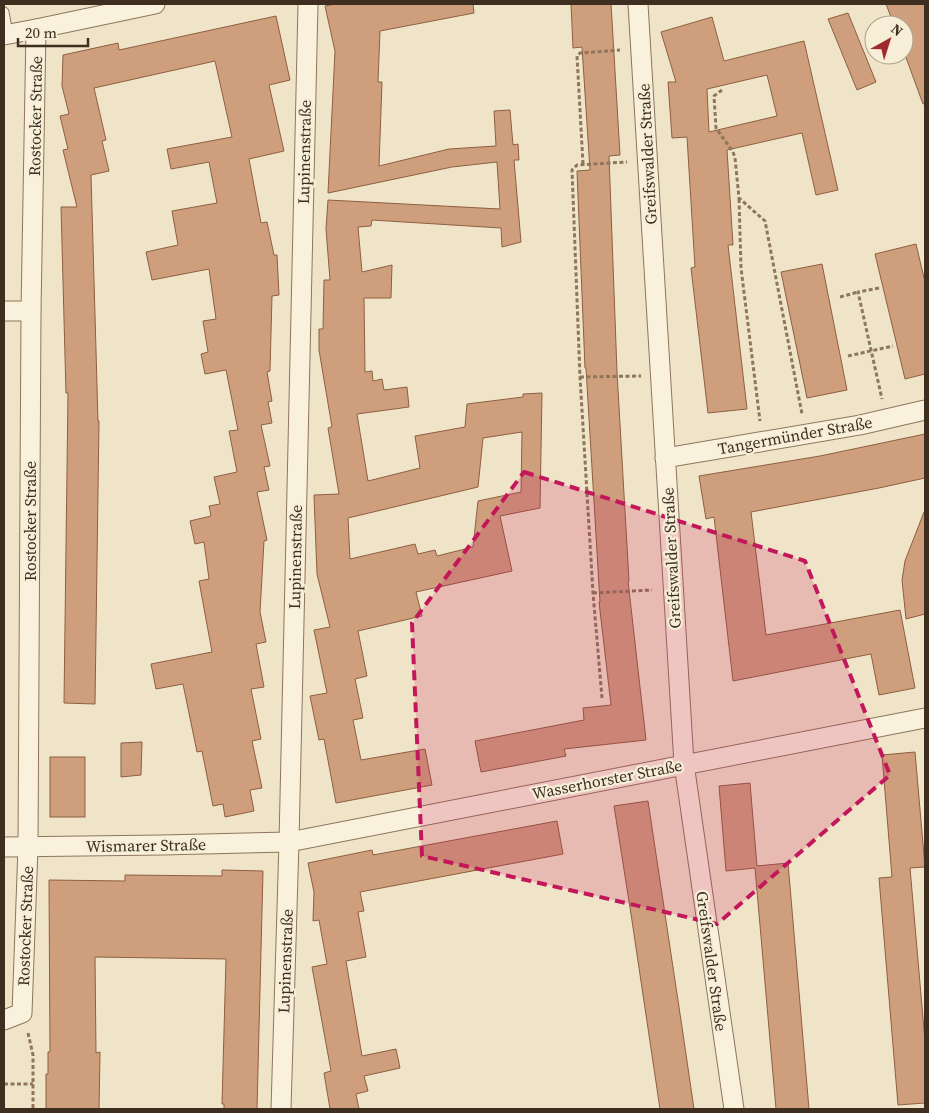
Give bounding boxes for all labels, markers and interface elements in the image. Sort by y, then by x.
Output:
scale bar [18,15,88,47]
north arrow [864,15,914,65]
text: N [887,19,907,41]
text: 20 m [25,22,57,43]
street label: Rostocker Straße [23,56,47,176]
street label: Greifswalder Straße [632,83,662,225]
street label: Lupinenstraße [292,100,316,204]
street label: Tangermünder Straße [716,411,874,459]
street label: Rostocker Straße [19,461,41,581]
street label: Greifswalder Straße [656,487,686,629]
street label: Lupinenstraße [283,505,307,609]
street label: Wasserhorster Straße [530,754,684,804]
street label: Wismarer Straße [86,833,206,857]
street label: Rostocker Straße [12,866,38,986]
street label: Greifswalder Straße [691,890,733,1032]
street label: Lupinenstraße [272,908,298,1014]

